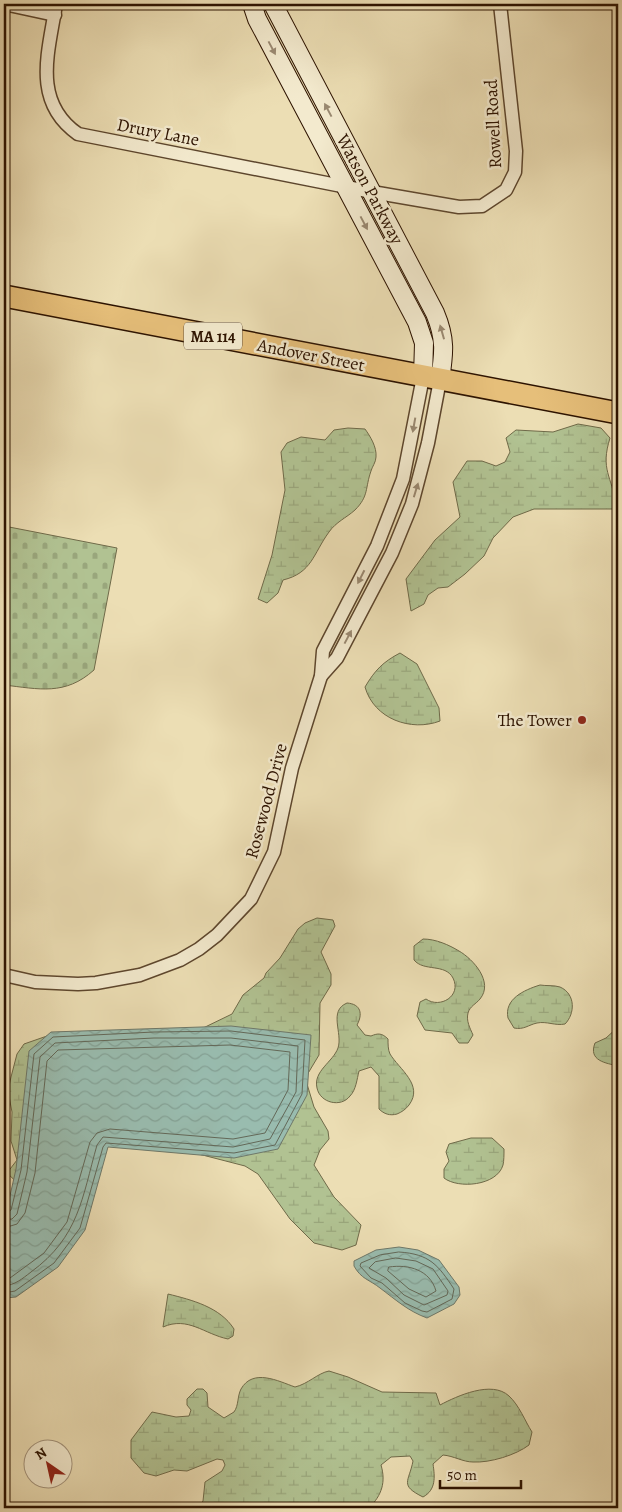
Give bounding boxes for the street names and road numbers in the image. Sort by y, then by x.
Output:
street label: Rowell Road [479,78,507,169]
street label: Drury Lane [115,112,201,152]
street label: Watson Parkway [330,129,410,249]
road number: MA 114 [184,322,242,350]
street label: Andover Street [254,333,367,377]
street label: Rosewood Drive [239,741,293,861]

